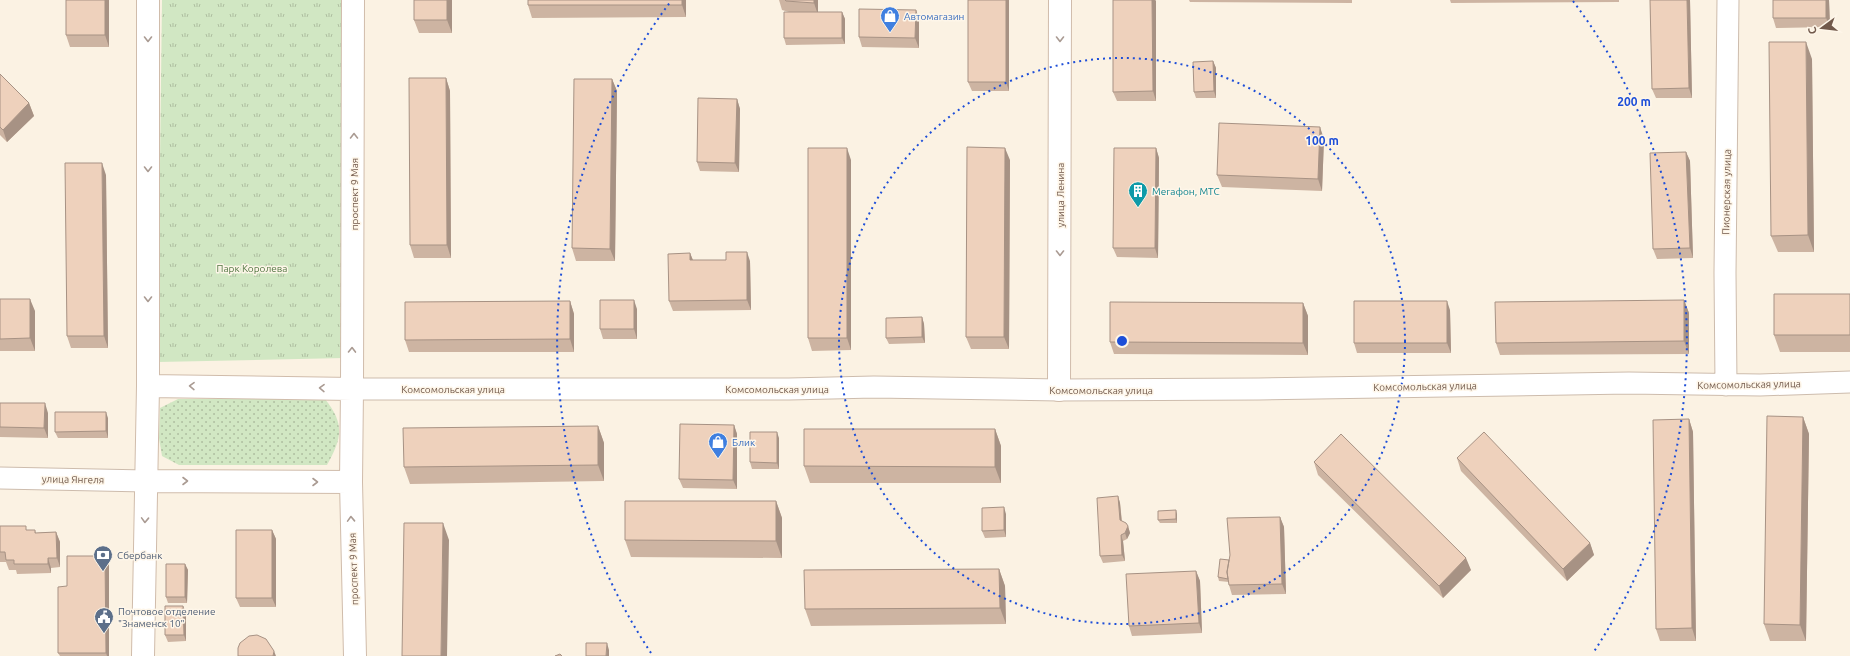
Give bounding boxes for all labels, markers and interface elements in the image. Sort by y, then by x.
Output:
shop icon: Автомагазин [879,5,901,33]
north arrow [1802,8,1842,48]
place label: Автомагазин [904,11,964,22]
text: С [1806,26,1819,36]
one-way arrow [144,36,152,42]
one-way arrow [1056,36,1064,42]
text: 200 m [1617,95,1651,108]
one-way arrow [350,133,358,139]
text: 100 m [1305,134,1339,147]
street label: Пионерская улица [1720,149,1733,235]
street label: проспект 9 Мая [349,158,360,230]
street label: улица Ленина [1055,163,1066,227]
one-way arrow [144,166,152,172]
building icon: Мегафон, МТС [1127,180,1149,208]
place label: Мегафон, МТС [1152,186,1220,197]
one-way arrow [1056,250,1064,256]
park label: Парк Королева [217,263,287,274]
one-way arrow [144,296,152,302]
centre of rings [1115,334,1129,348]
one-way arrow [348,347,356,353]
street label: Комсомольская улица [1697,378,1801,391]
street label: Комсомольская улица [1373,380,1477,393]
one-way arrow [189,382,195,391]
one-way arrow [319,384,325,392]
street label: Комсомольская улица [401,384,505,395]
street label: Комсомольская улица [725,384,829,395]
street label: Комсомольская улица [1049,385,1153,396]
shop icon: Блик [707,431,729,459]
place label: Блик [732,437,755,448]
street label: улица Янгеля [42,473,104,486]
one-way arrow [182,477,188,485]
one-way arrow [312,478,318,486]
one-way arrow [347,516,356,522]
one-way arrow [141,517,149,523]
street label: проспект 9 Мая [347,533,360,605]
bank icon: Сбербанк [92,544,114,572]
place label: Сбербанк [117,550,162,561]
public building icon: Почтовое отделение "Знаменск 10" [93,606,115,634]
place label: Почтовое отделение "Знаменск 10" [118,606,216,629]

